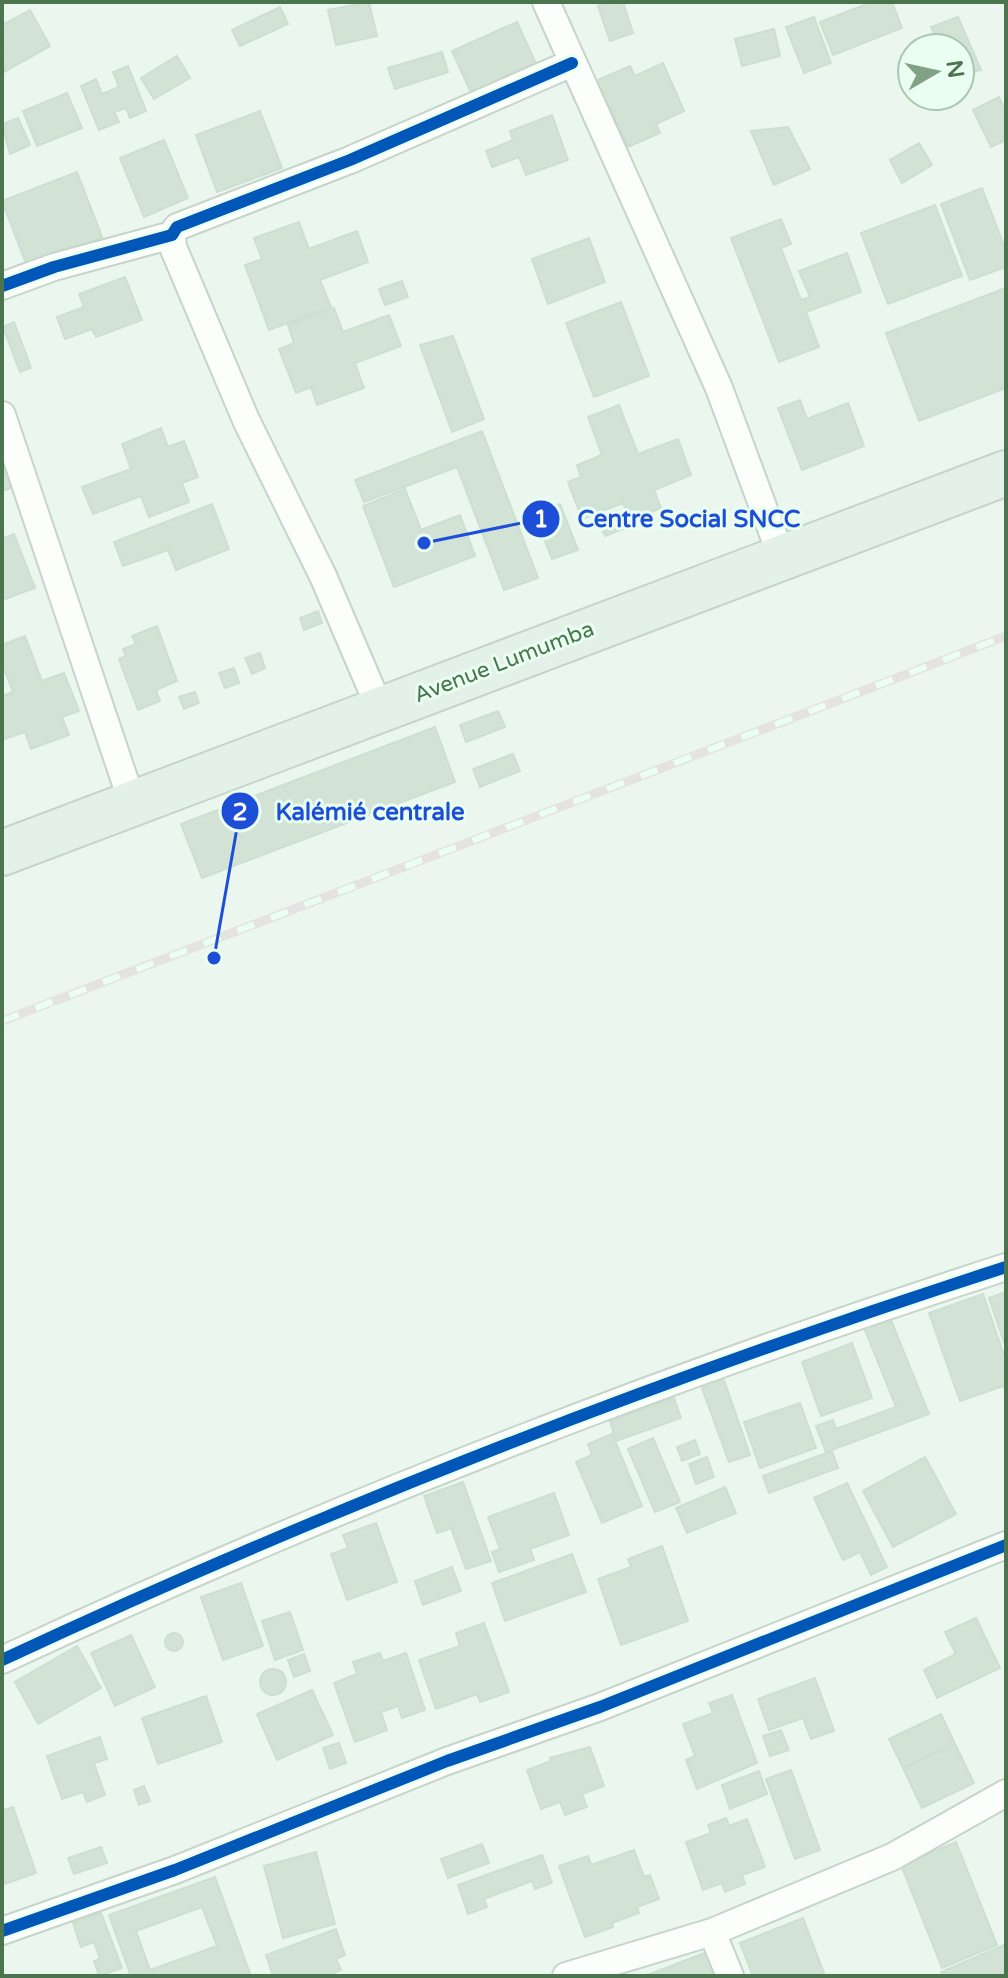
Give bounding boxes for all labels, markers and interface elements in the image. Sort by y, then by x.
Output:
north arrow [896,32,976,112]
text: N [941,58,969,80]
callout: Centre Social SNCC [521,495,816,543]
text: 1 [533,505,549,534]
text: Centre Social SNCC [578,505,801,534]
street label: Avenue Lumumba [410,616,598,708]
callout: Kalémié centrale [220,787,481,835]
text: 2 [232,798,248,827]
text: Kalémié centrale [276,798,465,827]

